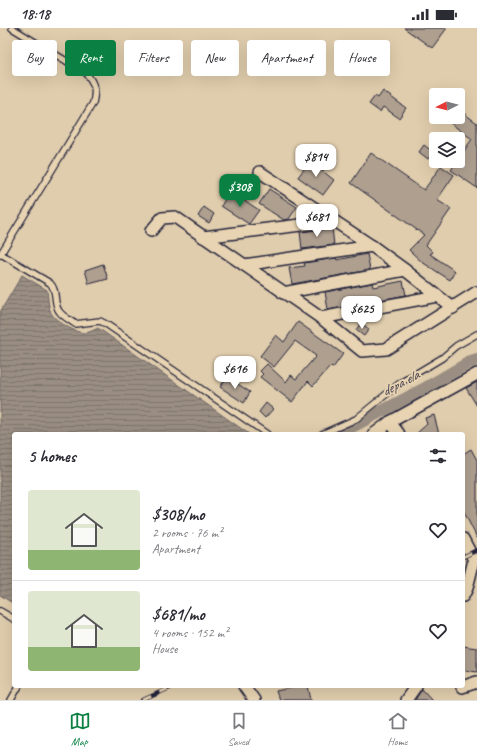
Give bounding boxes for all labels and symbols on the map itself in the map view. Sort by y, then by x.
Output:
north arrow [429,88,465,124]
pin: $814 [292,144,340,178]
pin: $308 [216,174,264,208]
pin: $681 [293,204,341,238]
pin: $625 [338,296,386,330]
pin: $616 [211,356,259,390]
water label: depa ela [378,365,424,401]

